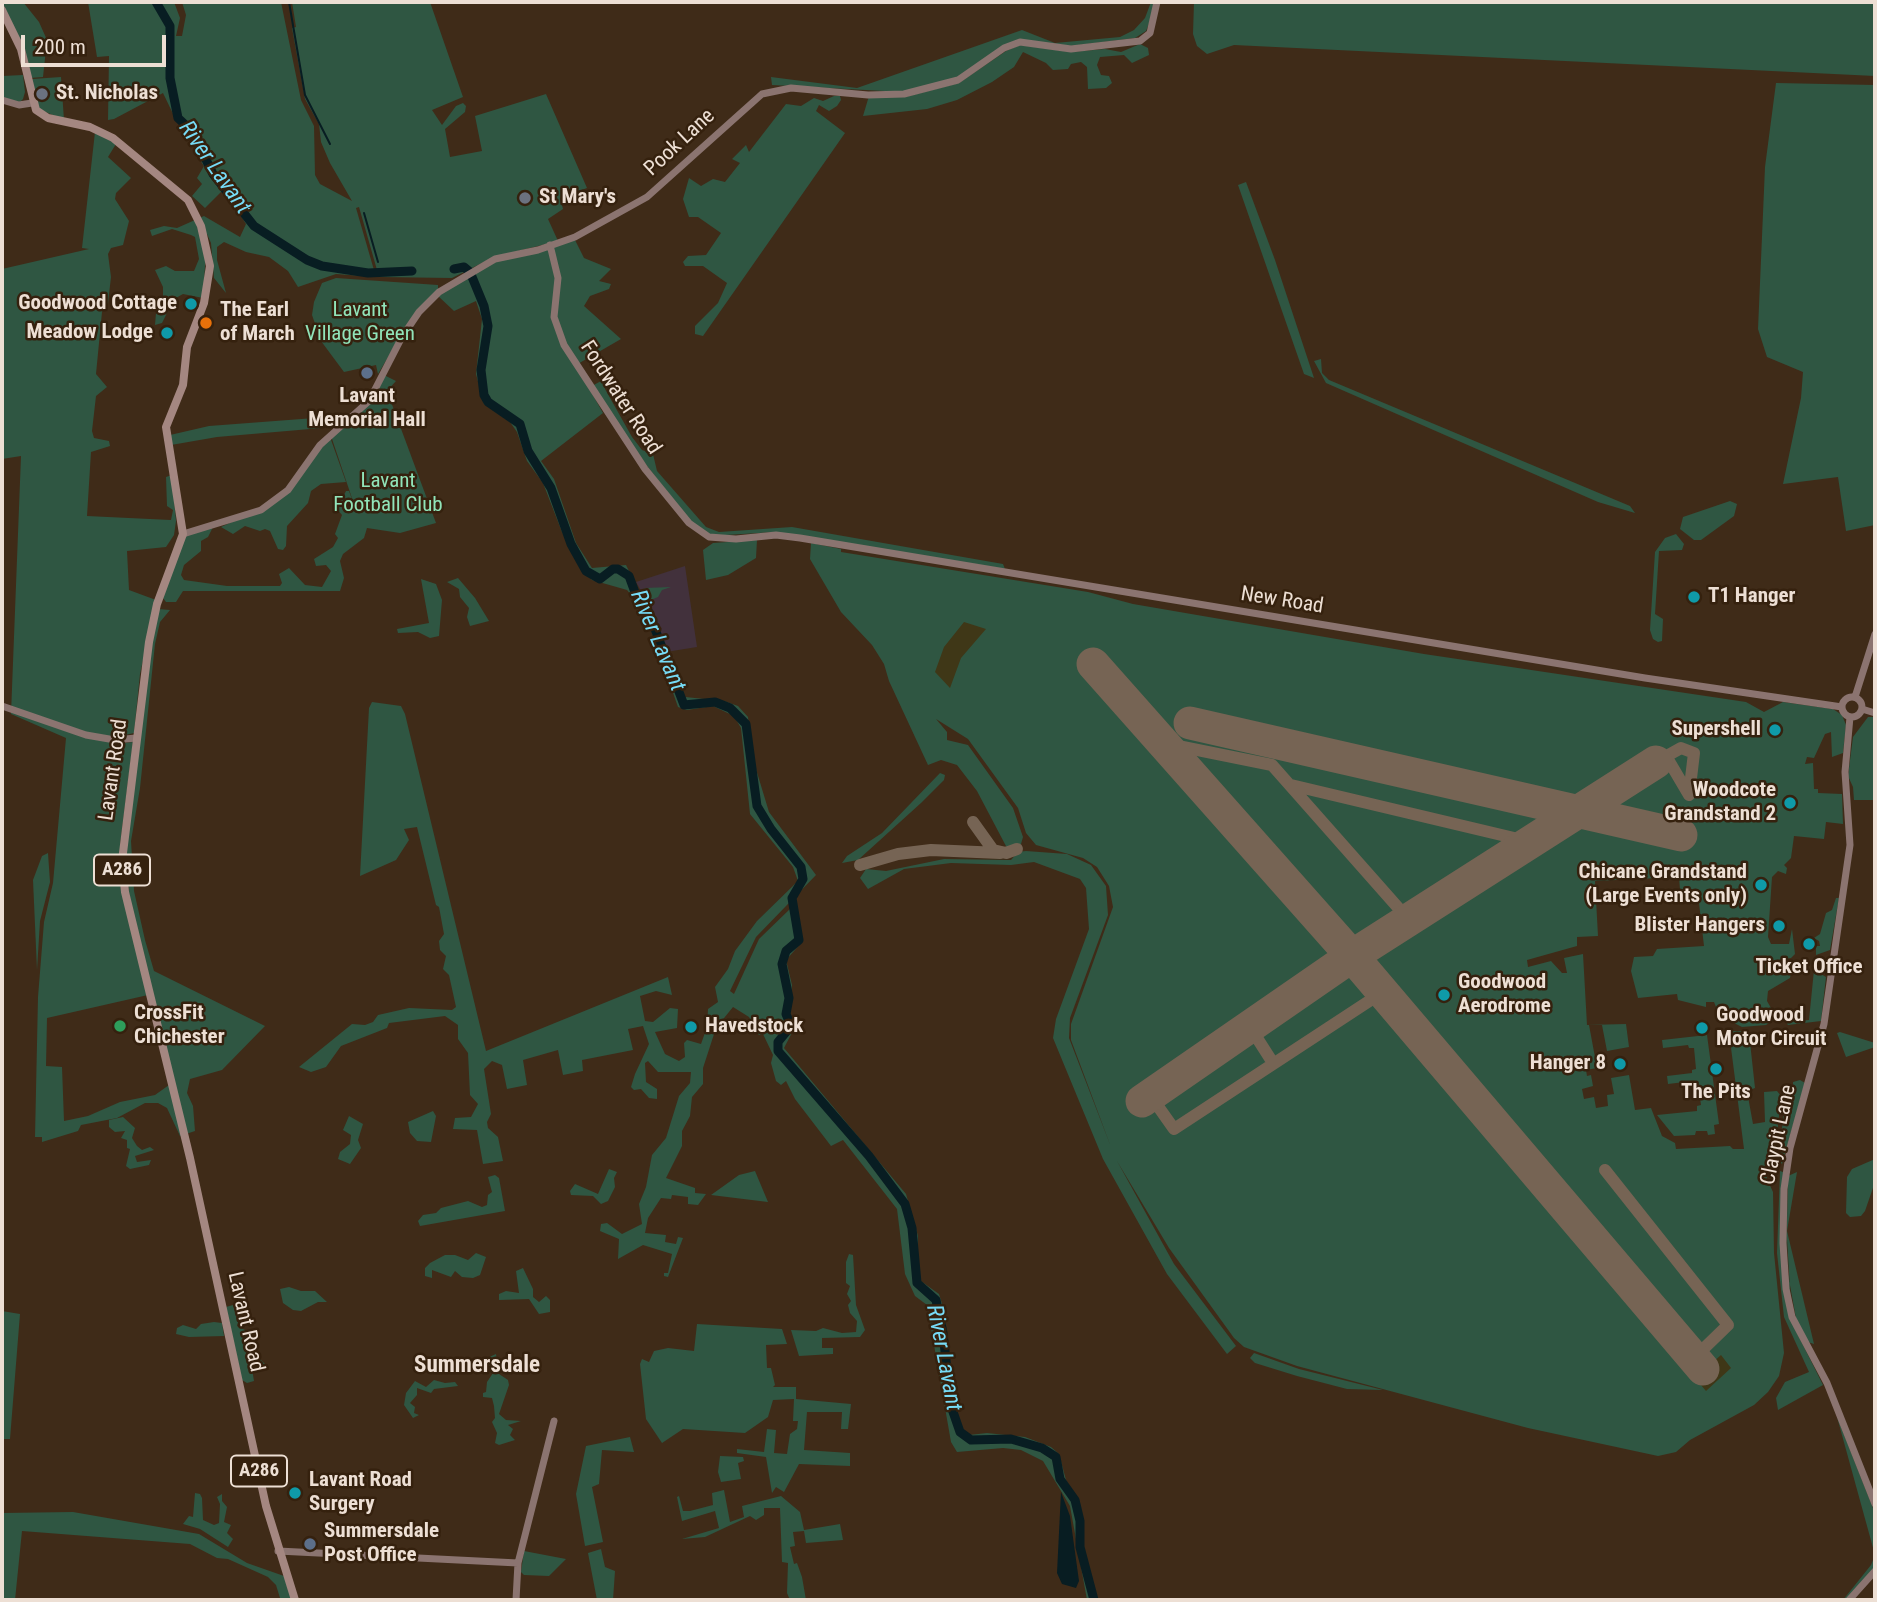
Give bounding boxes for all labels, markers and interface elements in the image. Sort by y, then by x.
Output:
scale bar [24,21,170,65]
text: 200 m [34,35,86,59]
place label: St. Nicholas [56,81,158,107]
marker: St. Nicholas [34,86,50,102]
street label: Pook Lane [640,104,720,182]
water label: River Lavant [172,116,256,220]
place label: St Mary's [539,185,616,211]
marker: St Mary's [517,190,533,206]
place label: Goodwood Cottage [18,291,177,317]
marker: Goodwood Cottage [183,296,199,312]
place label: The Earl of March [220,298,295,348]
park label: Lavant Village Green [305,298,415,348]
marker: The Earl of March [198,315,214,331]
place label: Meadow Lodge [27,320,153,346]
marker: Meadow Lodge [159,325,175,341]
street label: Fordwater Road [574,337,666,459]
marker: Lavant Memorial Hall [359,365,375,381]
place label: Lavant Memorial Hall [308,384,426,434]
park label: Lavant Football Club [333,469,443,519]
street label: New Road [1239,582,1325,620]
place label: T1 Hanger [1708,584,1796,610]
water label: River Lavant [623,586,691,696]
marker: T1 Hanger [1686,589,1702,605]
place label: Supershell [1671,717,1761,743]
street label: Lavant Road [94,718,134,822]
marker: Supershell [1767,722,1783,738]
place label: Woodcote Grandstand 2 [1664,778,1776,828]
marker: Woodcote Grandstand 2 [1782,795,1798,811]
road number: A286 [94,855,150,886]
place label: Chicane Grandstand (Large Events only) [1578,860,1747,910]
marker: Chicane Grandstand (Large Events only) [1753,877,1769,893]
place label: Blister Hangers [1635,913,1765,939]
marker: Blister Hangers [1771,918,1787,934]
marker: Ticket Office [1801,936,1817,952]
place label: Ticket Office [1755,955,1863,981]
place label: Goodwood Aerodrome [1458,970,1551,1020]
marker: Goodwood Aerodrome [1436,987,1452,1003]
place label: CrossFit Chichester [134,1001,225,1051]
place label: Goodwood Motor Circuit [1716,1003,1826,1053]
place label: Havedstock [705,1014,803,1040]
marker: CrossFit Chichester [112,1018,128,1034]
marker: Havedstock [683,1019,699,1035]
marker: Goodwood Motor Circuit [1694,1020,1710,1036]
place label: Hanger 8 [1530,1051,1606,1077]
marker: Hanger 8 [1612,1056,1628,1072]
marker: The Pits [1708,1061,1724,1077]
place label: The Pits [1681,1080,1751,1106]
street label: Claypit Lane [1756,1083,1802,1187]
street label: Lavant Road [221,1269,269,1375]
water label: River Lavant [919,1303,967,1413]
district label: Summersdale [414,1352,540,1380]
road number: A286 [231,1456,287,1486]
place label: Lavant Road Surgery [309,1468,412,1518]
marker: Lavant Road Surgery [287,1485,303,1501]
place label: Summersdale Post Office [324,1519,439,1569]
marker: Summersdale Post Office [302,1536,318,1552]

